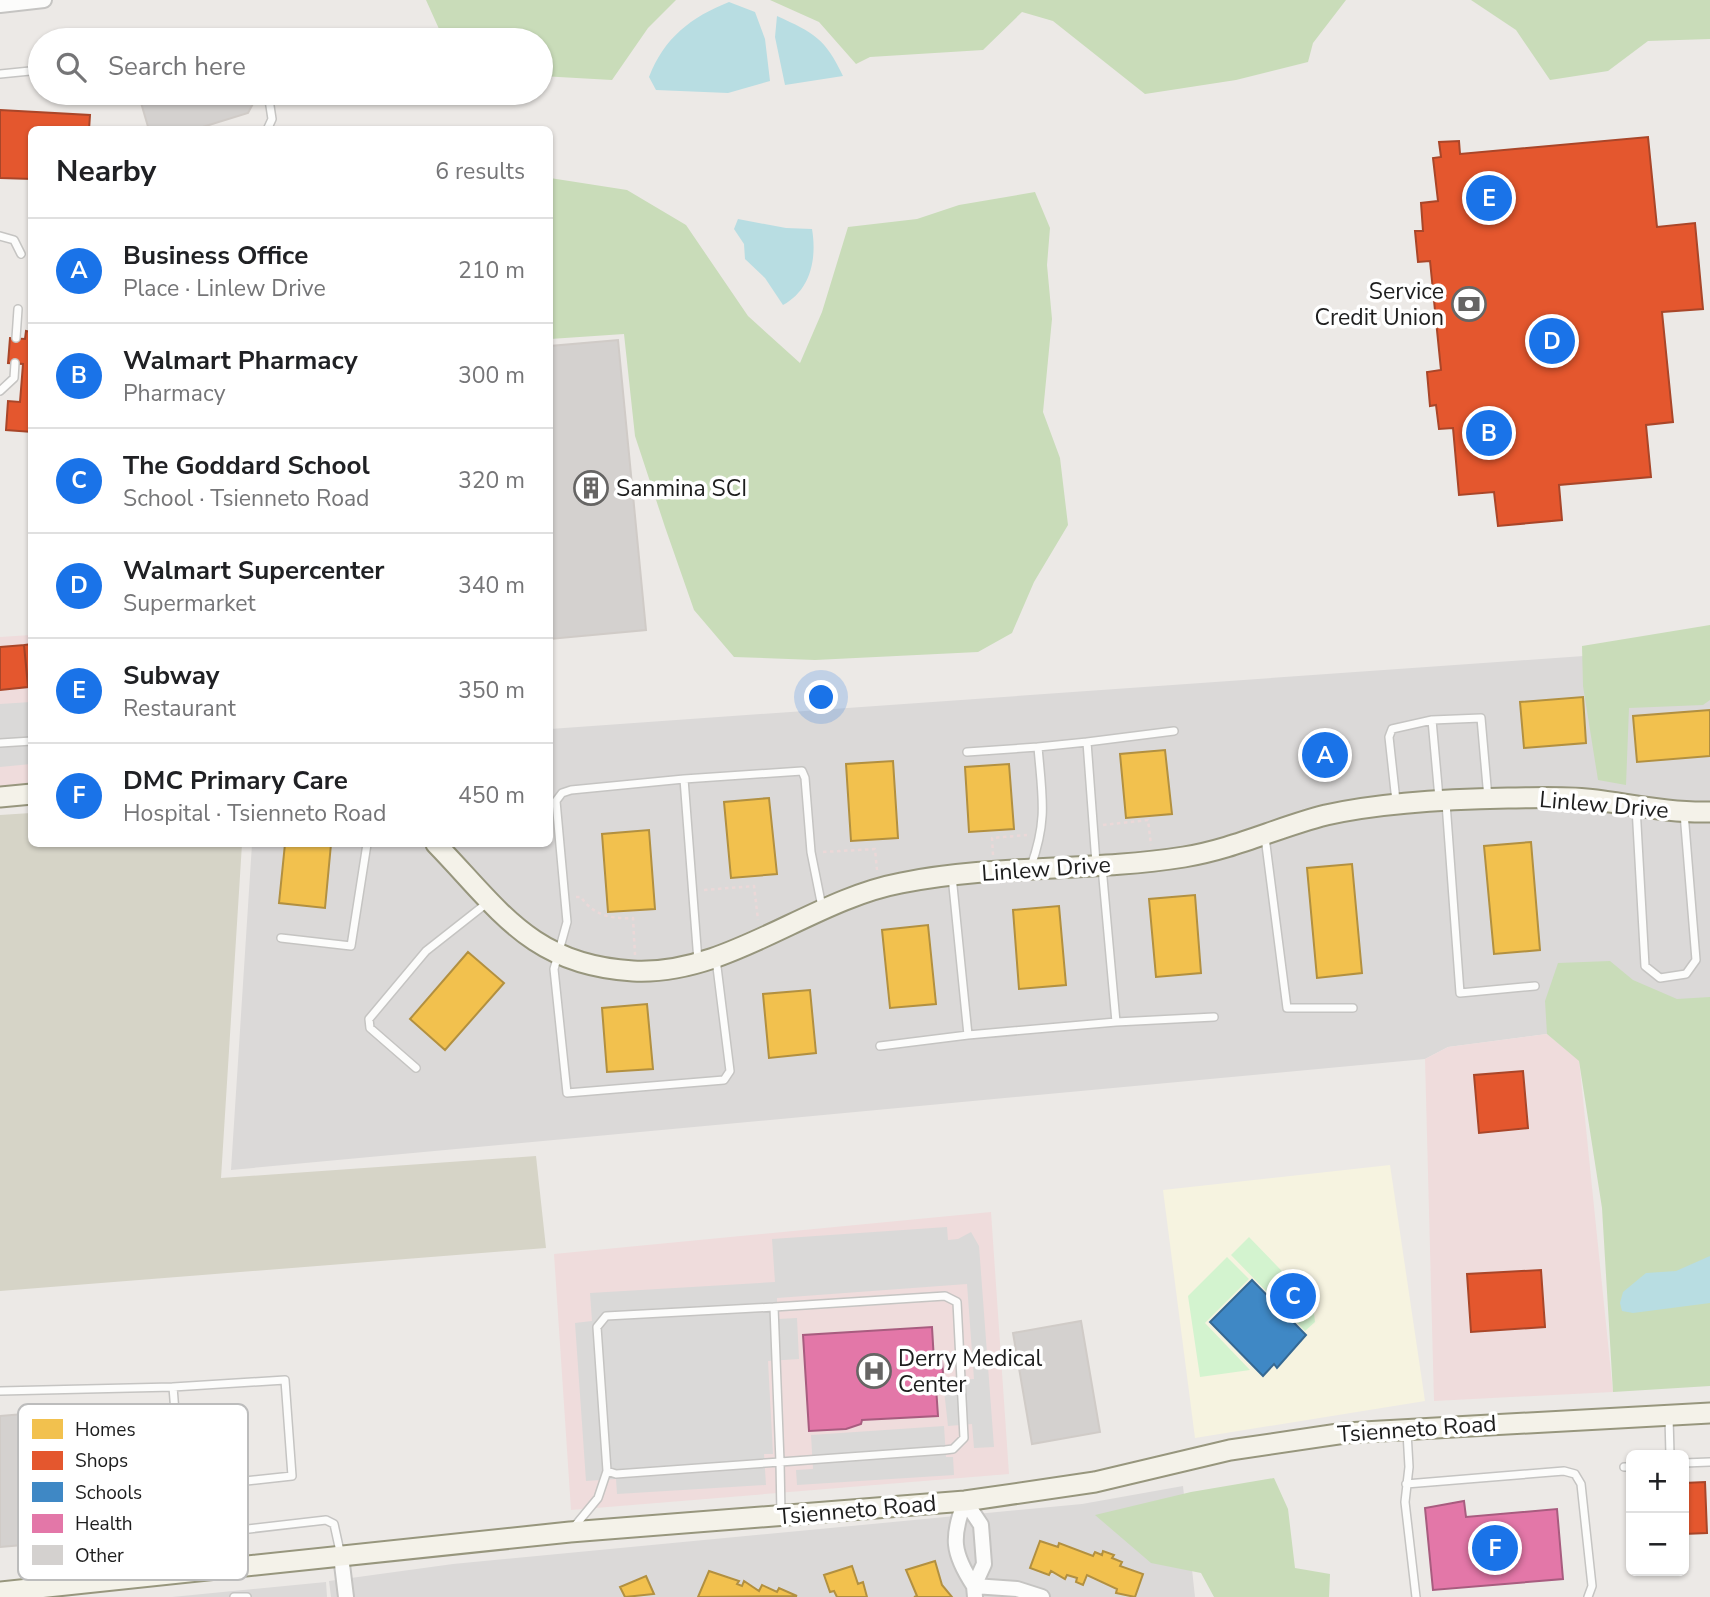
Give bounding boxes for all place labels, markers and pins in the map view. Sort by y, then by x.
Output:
pin: E [1466,172,1512,224]
place label: Service Credit Union [1314,276,1444,333]
bank icon: Service Credit Union [1450,285,1488,323]
pin: D [1529,315,1575,367]
pin: B [1466,407,1512,459]
building icon: Sanmina SCI [572,469,610,507]
place label: Sanmina SCI [616,473,747,504]
pin: A [1302,729,1348,781]
pin: C [1270,1270,1316,1322]
place label: Derry Medical Center [898,1343,1043,1400]
hospital icon: Derry Medical Center [855,1352,893,1390]
pin: F [1472,1522,1518,1574]

